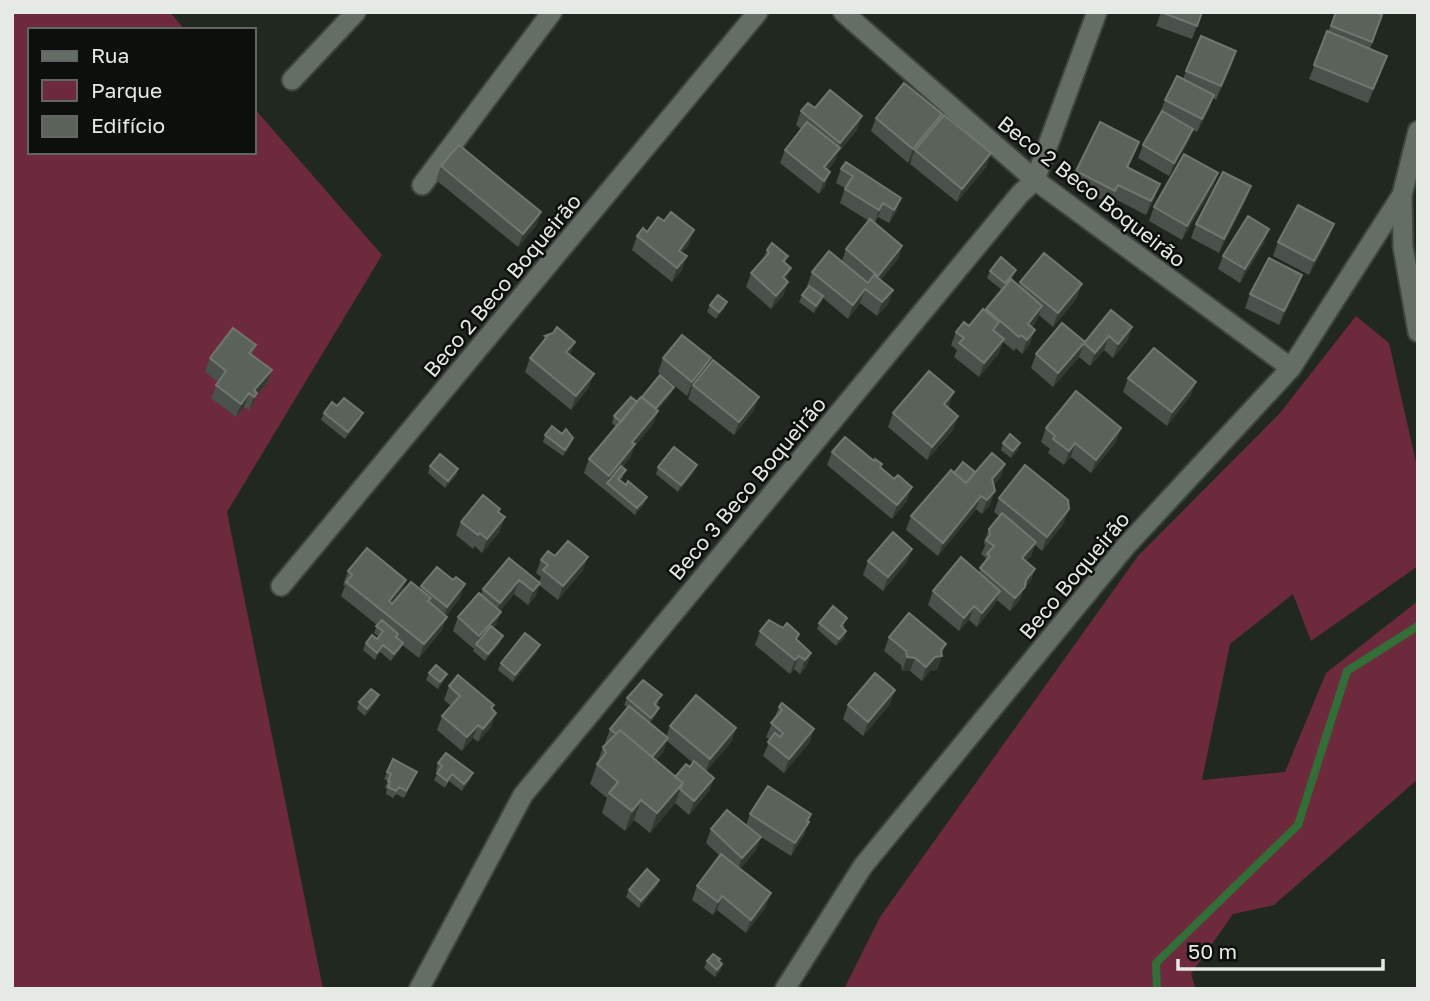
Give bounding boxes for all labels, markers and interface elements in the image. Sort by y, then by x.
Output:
legend [28,28,256,154]
text: Rua [91,42,129,68]
text: Parque [91,77,162,103]
street label: Beco 2 Beco Boqueirão [993,110,1191,272]
text: Edifício [91,112,165,138]
street label: Beco 2 Beco Boqueirão [418,188,586,382]
street label: Beco 3 Beco Boqueirão [663,391,831,585]
street label: Beco Boqueirão [1013,506,1135,644]
scale bar [1178,928,1383,972]
text: 50 m [1188,938,1237,964]

